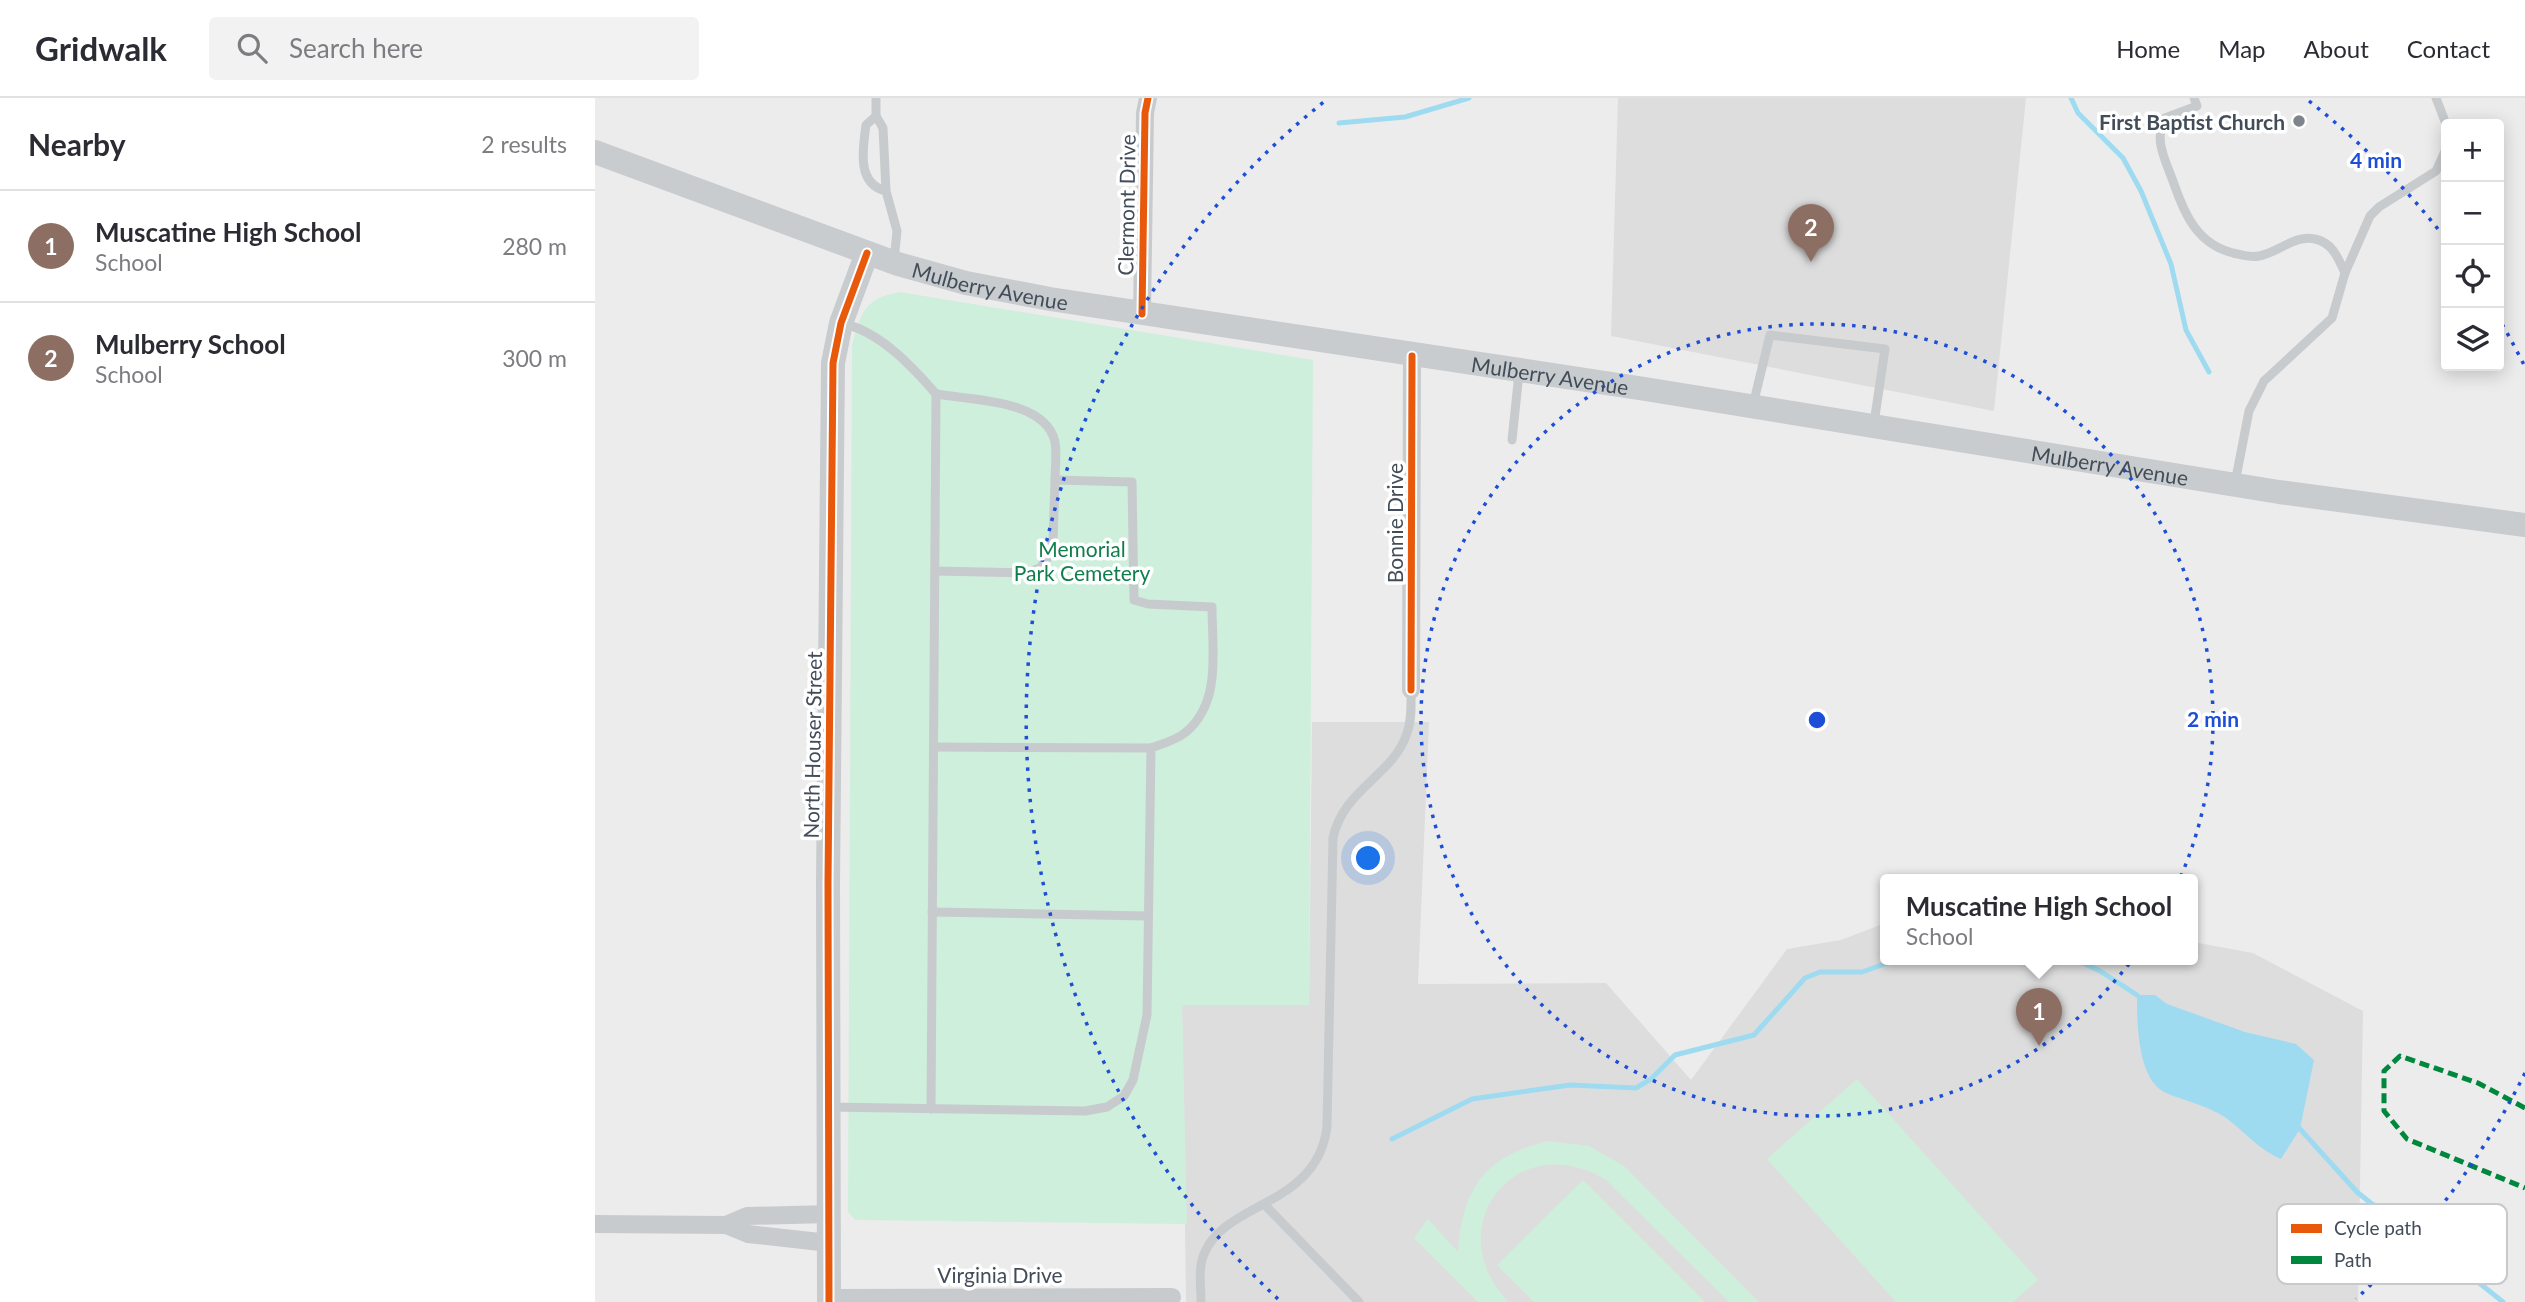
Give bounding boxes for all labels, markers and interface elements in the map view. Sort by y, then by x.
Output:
search box [209,17,699,80]
text: Gridwalk [35,28,167,68]
icon: search [233,29,271,67]
text: Search here [289,32,423,64]
text: Home [2116,34,2180,63]
text: Map [2218,34,2266,63]
text: About [2304,34,2369,63]
text: Contact [2407,34,2490,63]
place label: First Baptist Church [2099,109,2285,134]
marker: First Baptist Church [2291,113,2307,129]
map controls [2441,119,2504,371]
button: + [2441,119,2504,182]
text: Nearby [28,126,126,162]
text: 2 results [481,130,567,158]
street label: Clermont Drive [1112,134,1140,276]
text: 4 min [2350,147,2402,172]
button: − [2441,182,2504,245]
pin: 2 [1788,204,1834,262]
text: Muscatine High School [95,216,361,248]
text: 1 [44,232,58,260]
text: 280 m [502,232,567,260]
button: locate [2441,245,2504,308]
text: School [95,248,163,276]
street label: Mulberry Avenue [910,256,1070,314]
button: layers [2441,308,2504,371]
text: Mulberry School [95,328,286,360]
text: 2 [44,344,58,372]
text: 300 m [502,344,567,372]
street label: Mulberry Avenue [1470,350,1631,399]
text: School [95,360,163,388]
street label: Mulberry Avenue [2030,439,2190,490]
street label: Bonnie Drive [1382,463,1407,583]
park label: Memorial Park Cemetery [1014,536,1150,585]
street label: North Houser Street [798,651,826,839]
text: 2 min [2187,706,2239,731]
centre of rings [1805,708,1829,732]
your location [1351,841,1385,875]
popup [1880,874,2198,965]
text: Muscatine High School [1906,890,2172,922]
text: School [1906,922,1973,950]
pin: 1 [2016,988,2062,1046]
legend [2277,1204,2507,1284]
text: Cycle path [2334,1216,2422,1239]
text: Path [2334,1248,2372,1271]
street label: Virginia Drive [937,1262,1063,1287]

